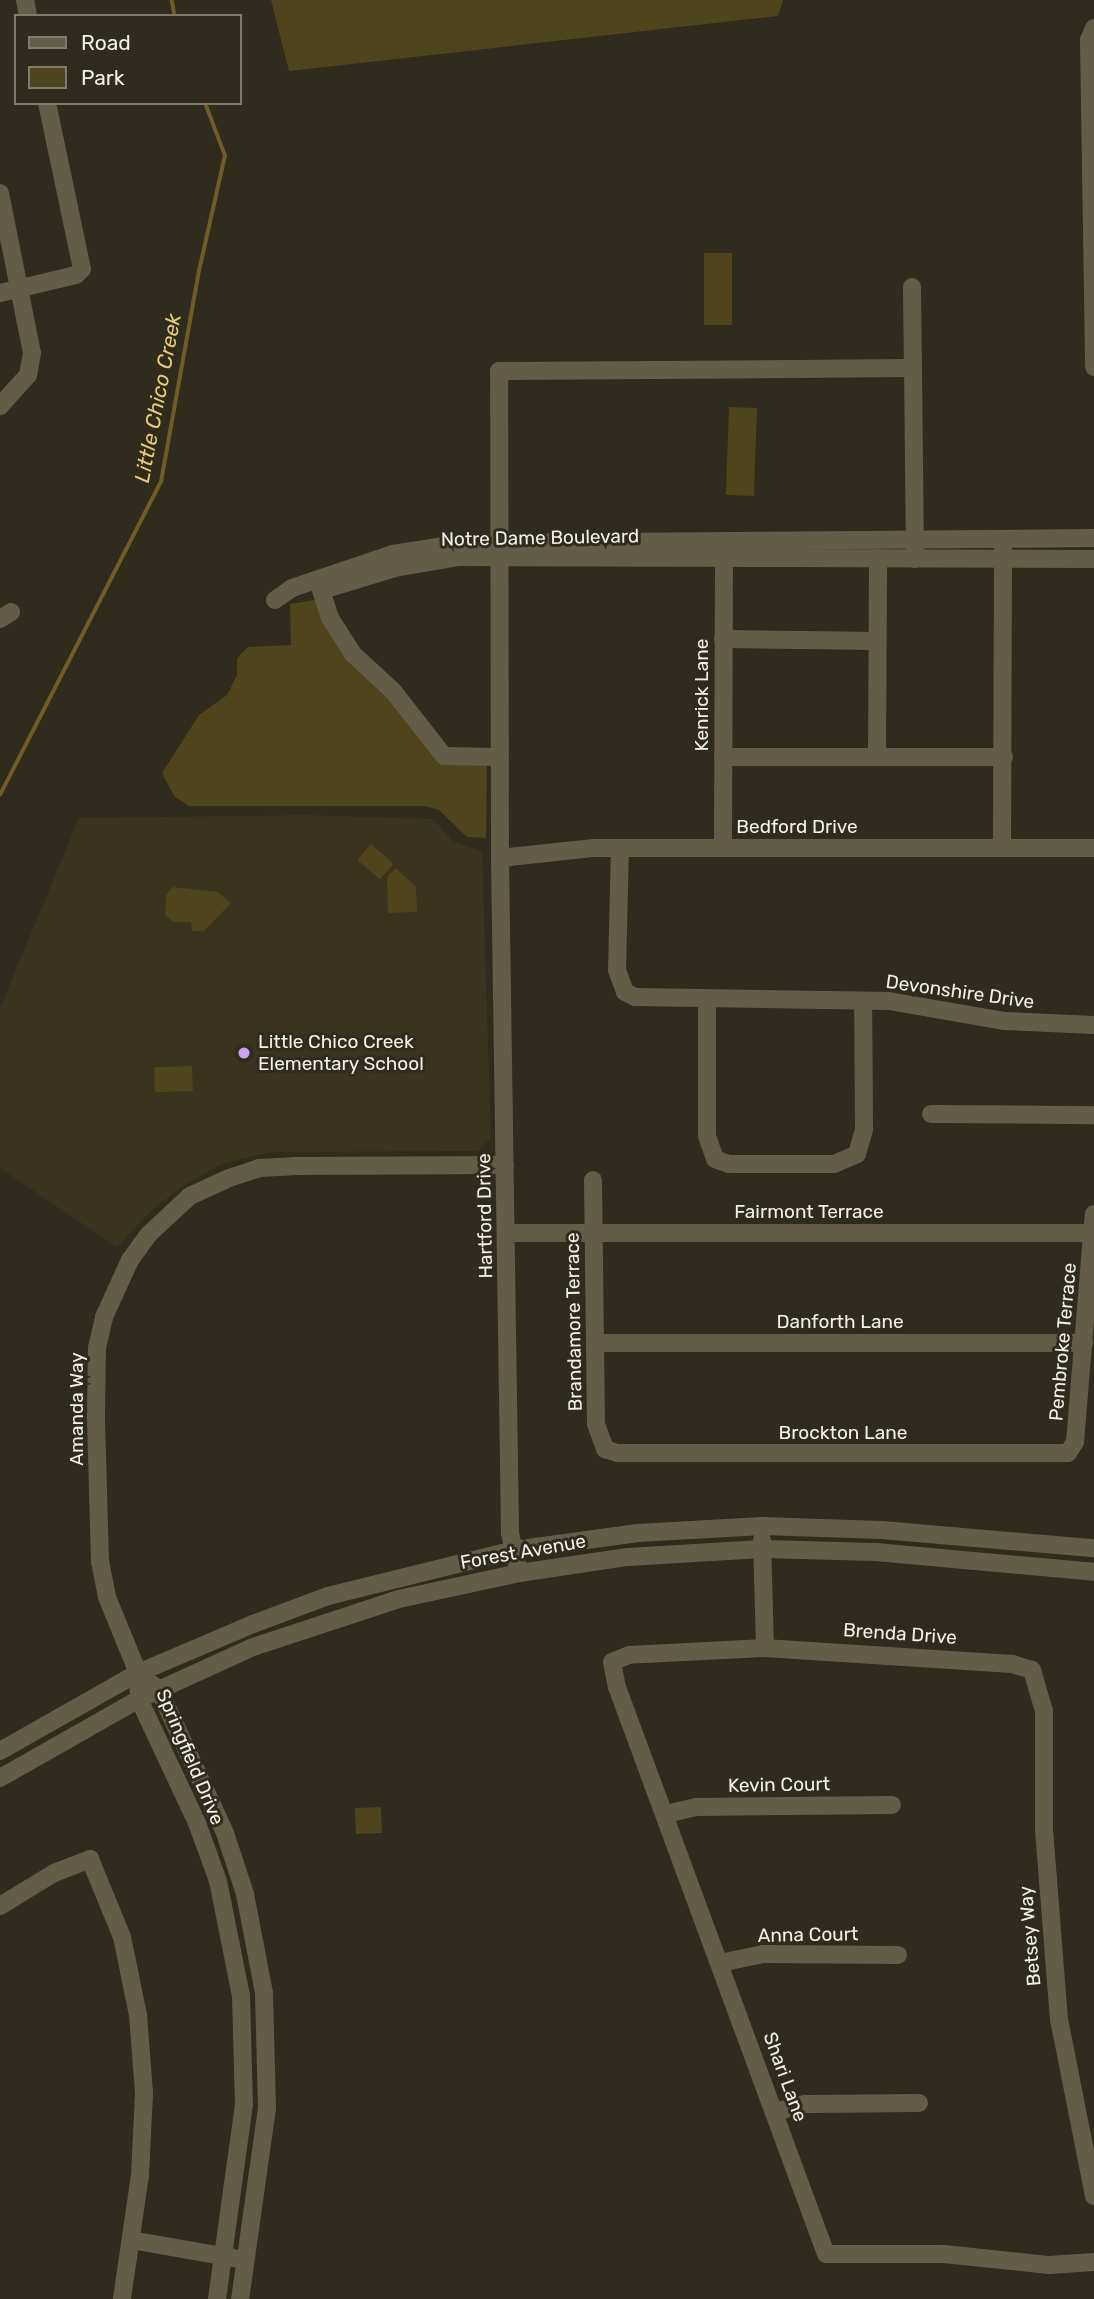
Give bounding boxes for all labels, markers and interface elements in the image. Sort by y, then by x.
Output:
legend [14,14,242,105]
text: Road [81,30,131,55]
text: Park [81,65,125,90]
water label: Little Chico Creek [129,311,187,485]
street label: Notre Dame Boulevard [441,525,639,551]
street label: Kenrick Lane [691,638,713,752]
street label: Bedford Drive [736,816,858,838]
street label: Devonshire Drive [884,970,1036,1014]
place label: Little Chico Creek Elementary School [258,1031,424,1075]
marker: Little Chico Creek Elementary School [236,1045,252,1061]
street label: Hartford Drive [473,1153,497,1279]
street label: Fairmont Terrace [734,1201,884,1223]
street label: Brandamore Terrace [561,1232,587,1412]
street label: Pembroke Terrace [1045,1262,1081,1422]
street label: Danforth Lane [776,1311,904,1333]
street label: Amanda Way [66,1352,88,1466]
street label: Brockton Lane [779,1422,907,1444]
street label: Forest Avenue [458,1530,588,1574]
street label: Brenda Drive [842,1619,958,1649]
street label: Springfield Drive [151,1686,229,1828]
street label: Kevin Court [728,1773,830,1797]
street label: Betsey Way [1014,1885,1046,1987]
street label: Anna Court [758,1923,858,1947]
street label: Shari Lane [758,2029,812,2125]

